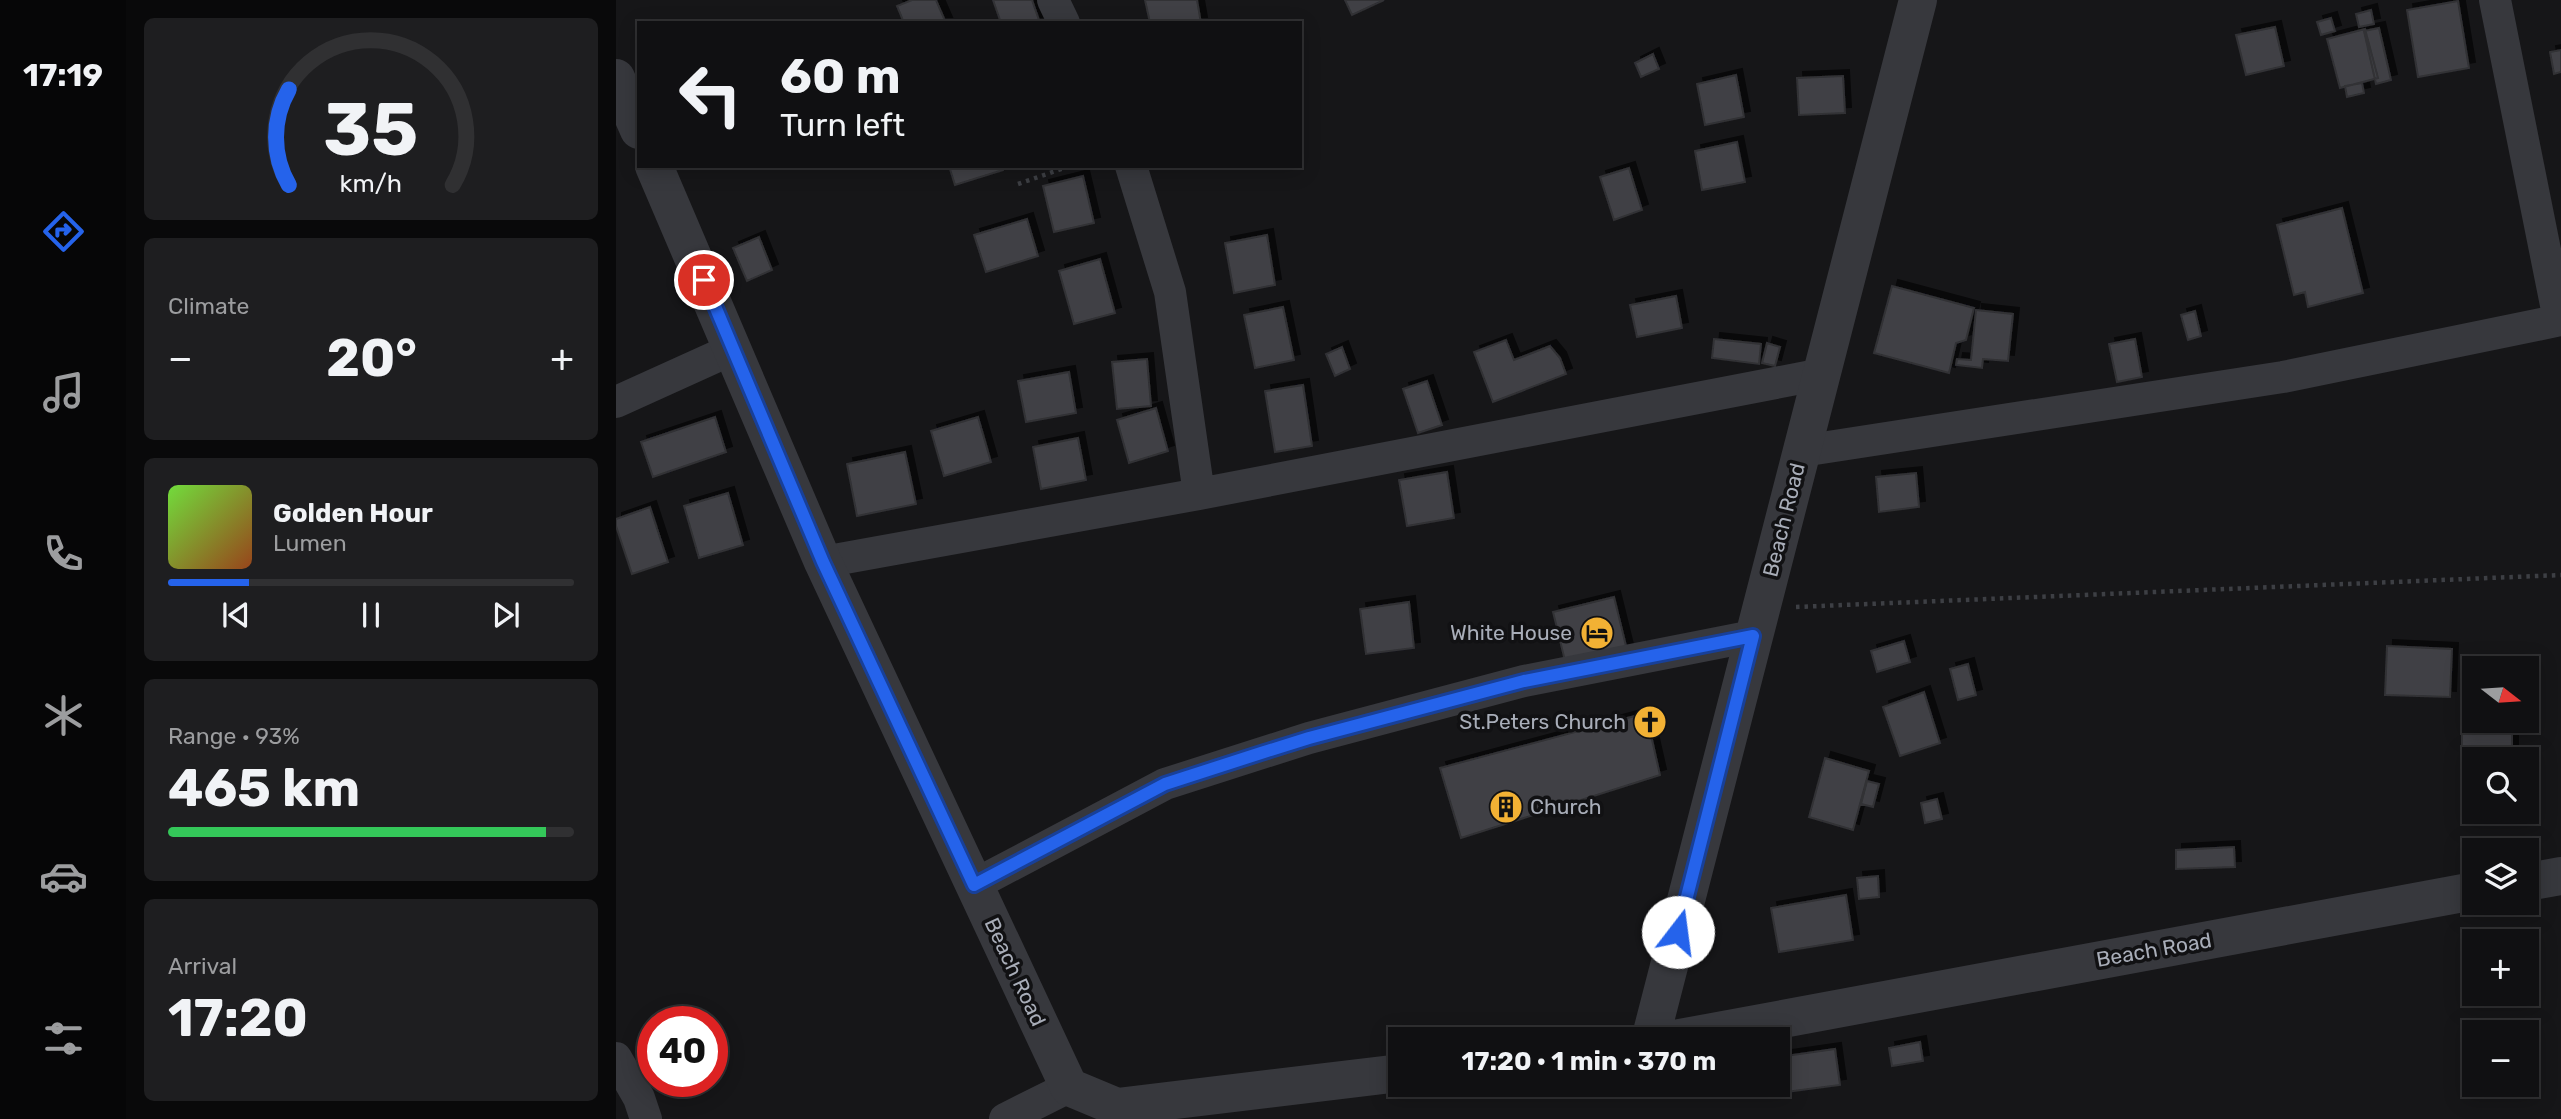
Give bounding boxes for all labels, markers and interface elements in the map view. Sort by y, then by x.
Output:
text: 60 m [780,47,901,105]
icon: left [665,49,756,140]
text: 17:19 [23,56,103,94]
text: 35 [324,87,419,173]
text: Turn left [780,106,905,144]
text: km/h [340,169,402,198]
icon: directions [39,207,88,256]
pin [674,250,734,310]
icon: arrive [685,261,723,299]
text: Climate [168,292,249,320]
text: 20° [326,327,417,389]
text: − [168,335,193,381]
text: + [550,335,574,381]
icon: music [39,368,88,417]
street label: Beach Road [1757,460,1810,580]
text: Golden Hour [273,498,433,529]
icon: phone [39,529,88,578]
text: Lumen [273,529,347,557]
icon: previous [217,596,255,634]
icon: pause [352,596,390,634]
icon: next [487,596,525,634]
hotel icon: White House [1578,614,1616,652]
place label: White House [1450,620,1572,645]
north arrow [2462,656,2539,733]
map controls [2462,656,2539,1097]
icon: climate [39,691,88,740]
church icon: St.Peters Church [1631,703,1669,741]
place label: St.Peters Church [1459,709,1626,734]
text: Range · 93% [168,722,300,750]
button: search [2462,747,2539,824]
text: 465 km [168,757,360,819]
building icon: Church [1487,788,1525,826]
place label: Church [1530,794,1602,819]
button: layers [2462,838,2539,915]
icon: car [39,852,88,901]
position arrow [1641,895,1715,969]
street label: Beach Road [979,914,1051,1030]
street label: Beach Road [2094,927,2214,972]
button: + [2462,929,2539,1006]
text: Arrival [168,952,237,980]
text: 17:20 [168,987,308,1049]
speed limit sign: 40 [637,1006,728,1097]
icon: filters [39,1014,88,1063]
button: − [2462,1020,2539,1097]
text: 17:20 · 1 min · 370 m [1462,1046,1716,1077]

